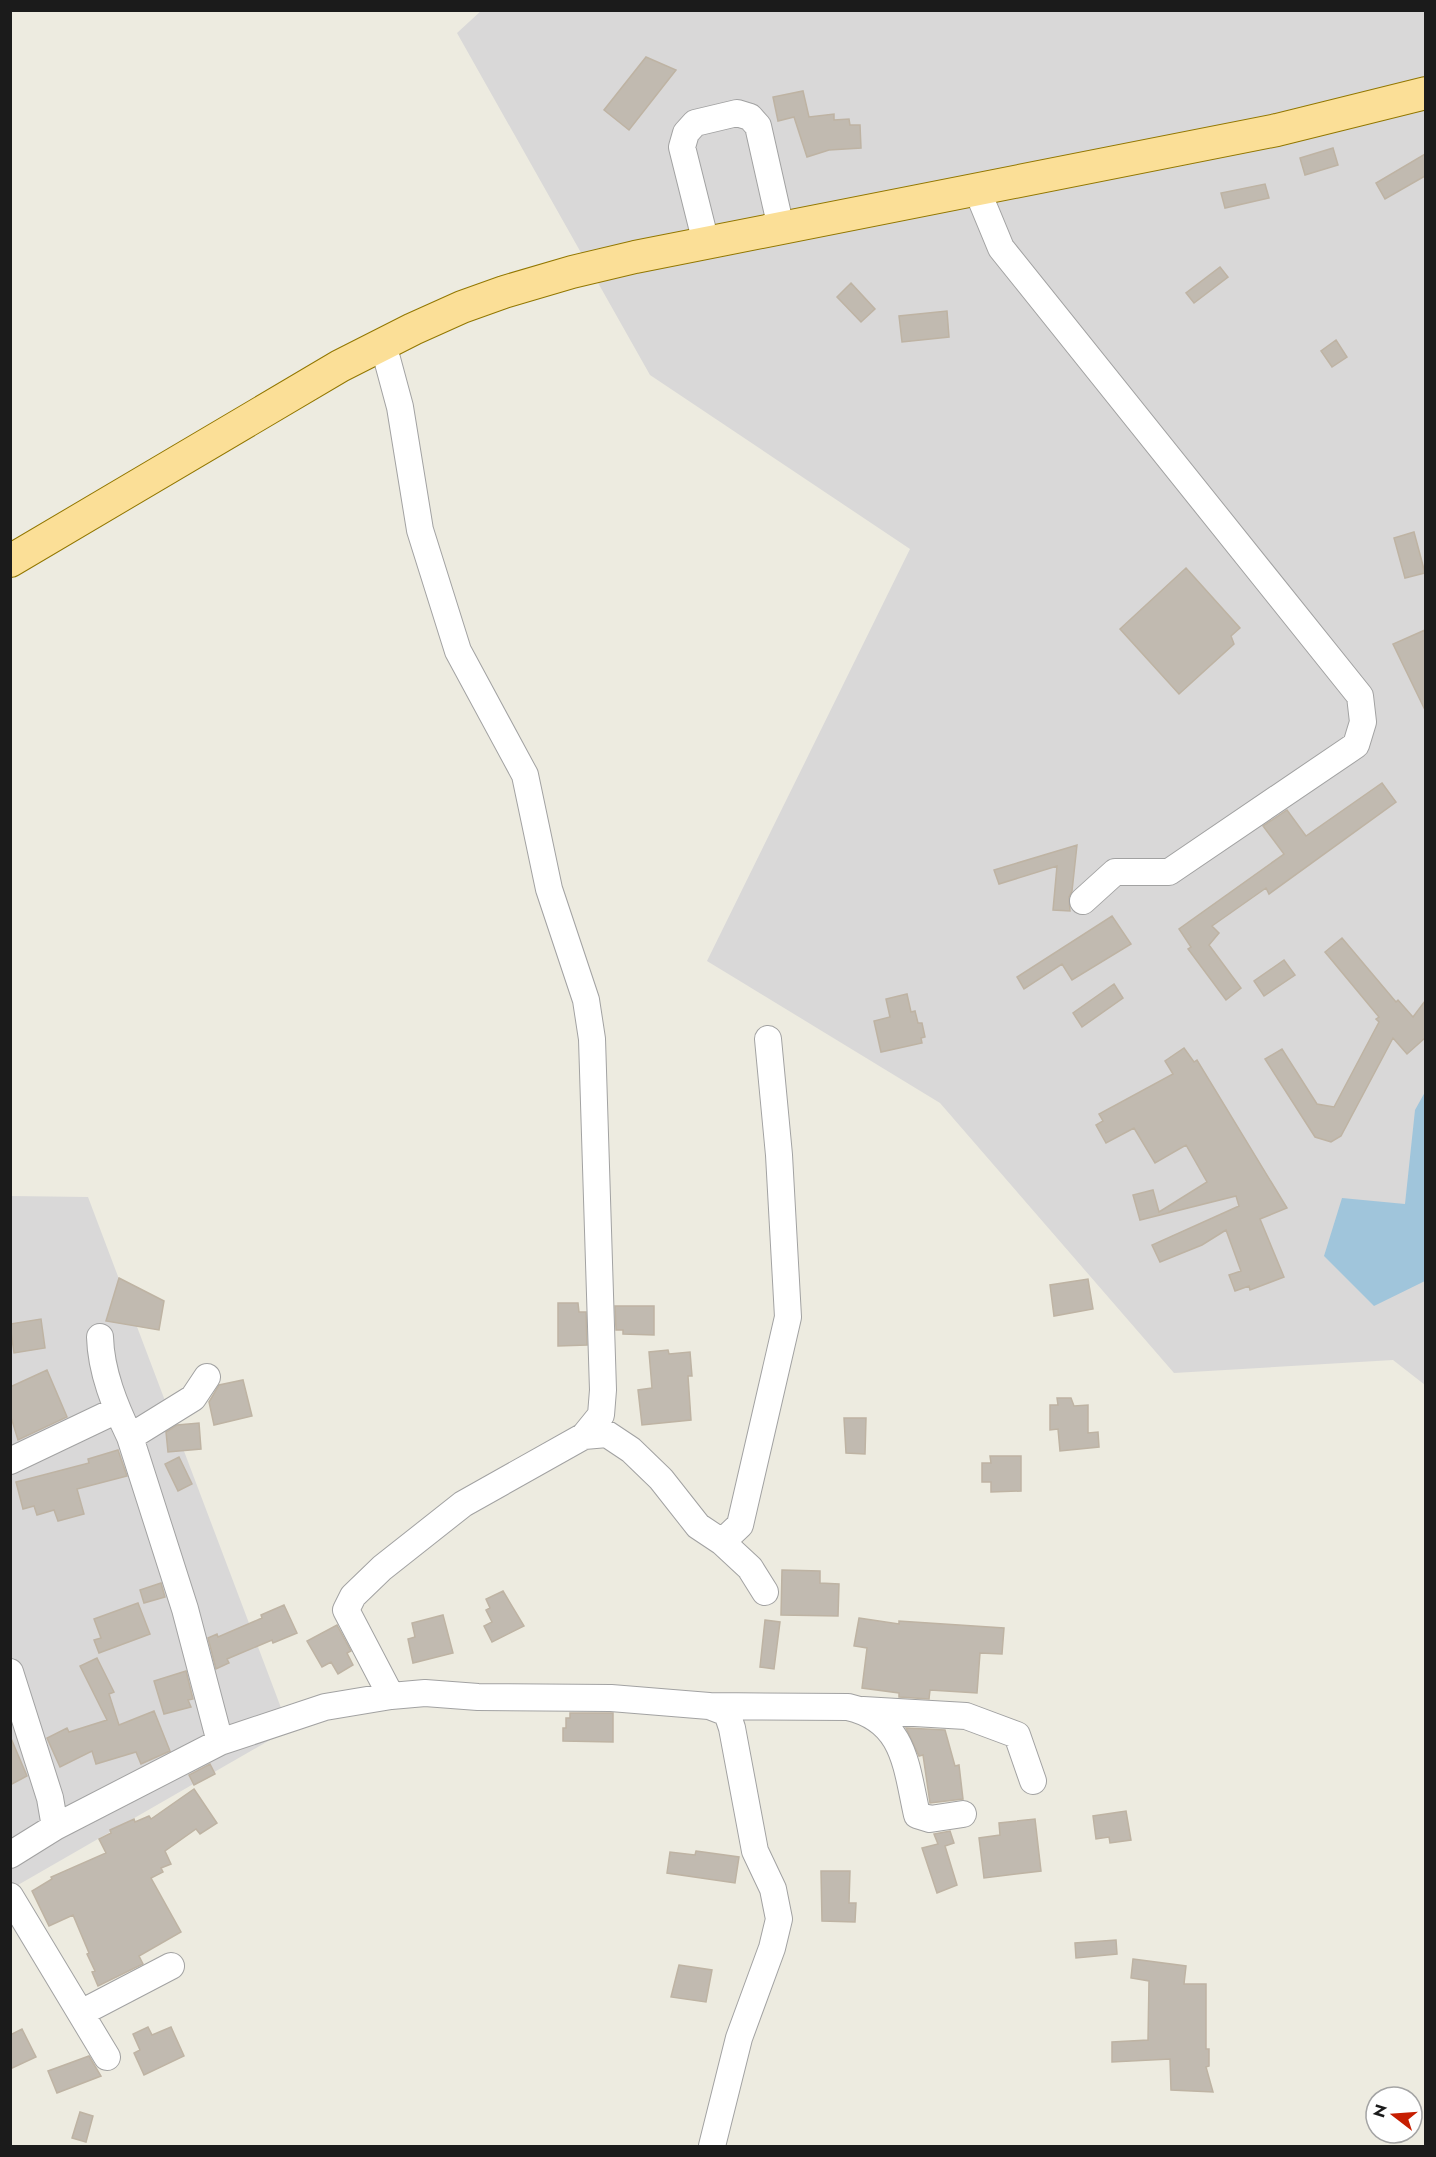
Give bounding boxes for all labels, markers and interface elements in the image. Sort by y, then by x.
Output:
north arrow [1364,2085,1424,2145]
text: N [1367,2101,1393,2120]

